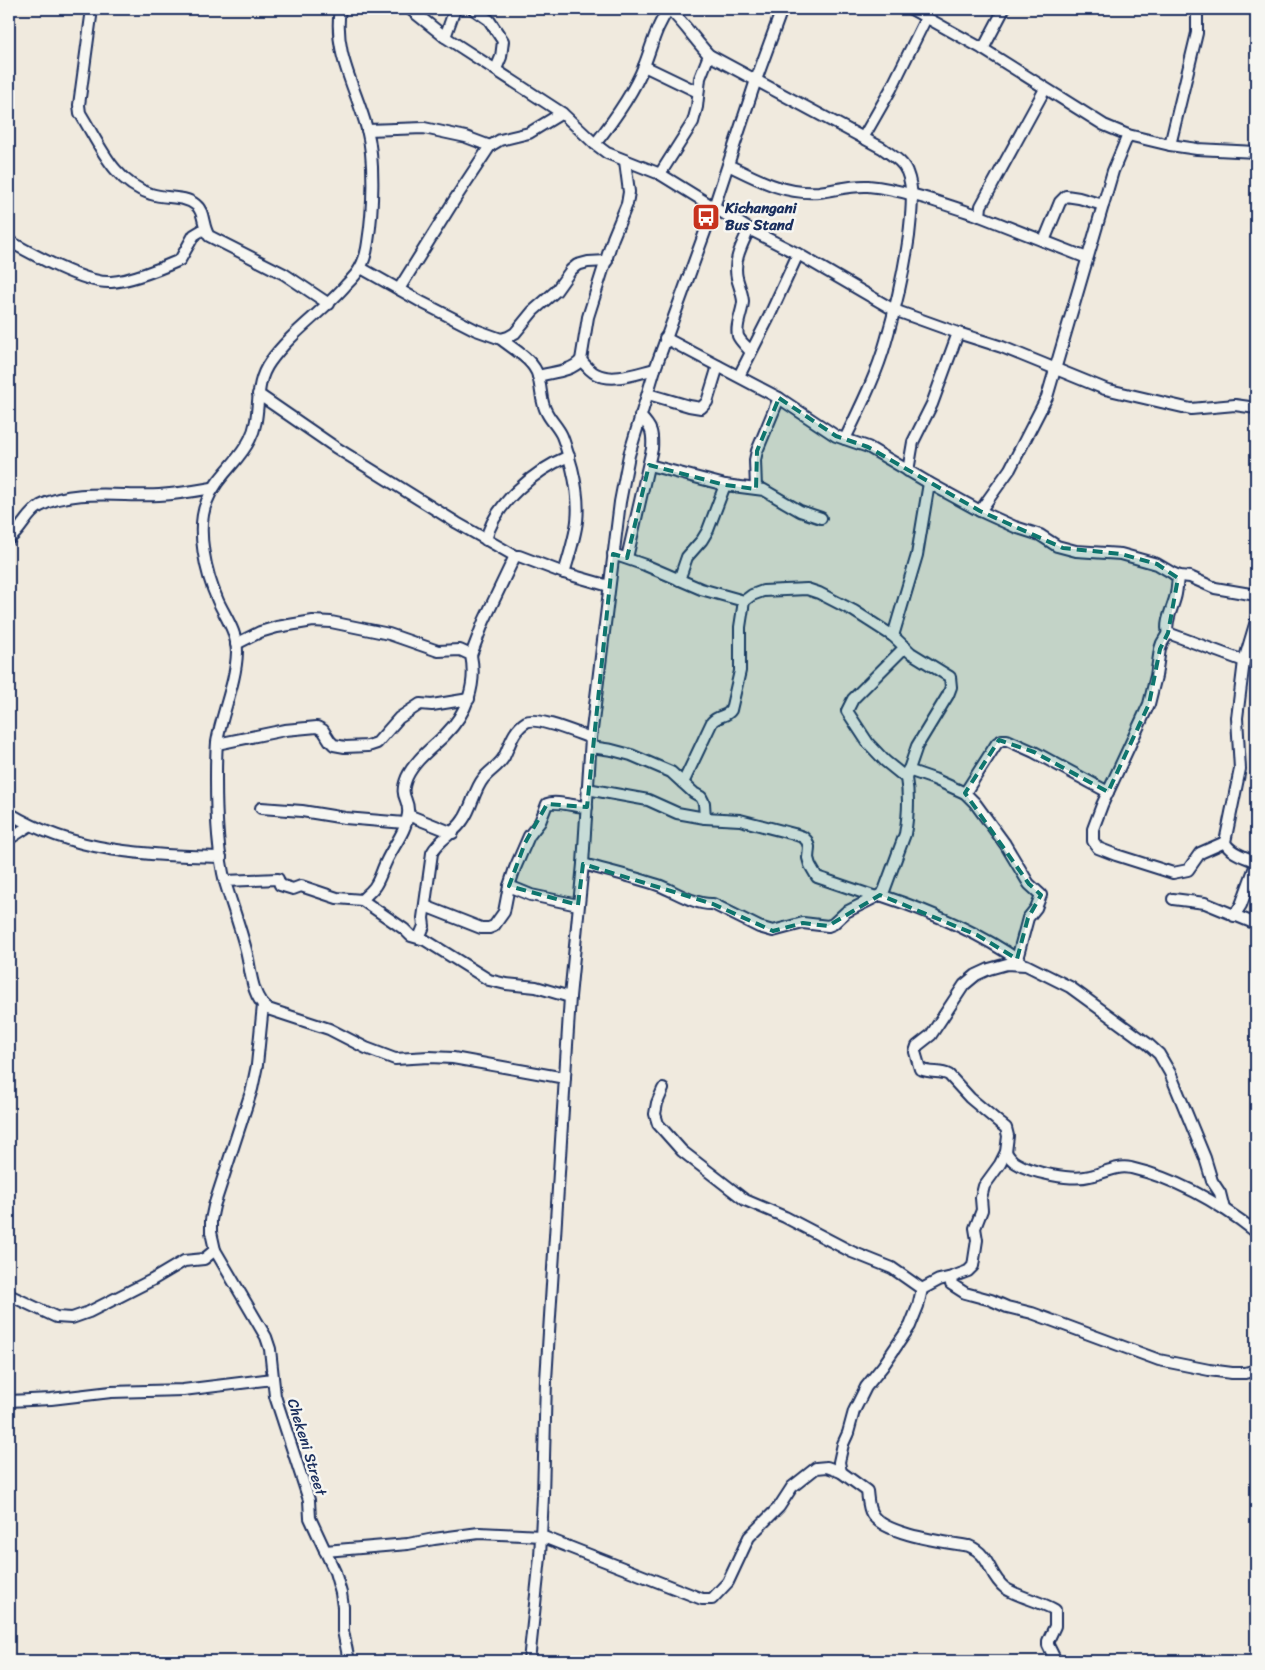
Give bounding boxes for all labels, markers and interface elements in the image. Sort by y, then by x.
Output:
place label: Kichangani Bus Stand [724,195,797,238]
bus stop icon: Kichangani Bus Stand [691,202,721,232]
street label: Chekeni Street [280,1395,334,1500]

